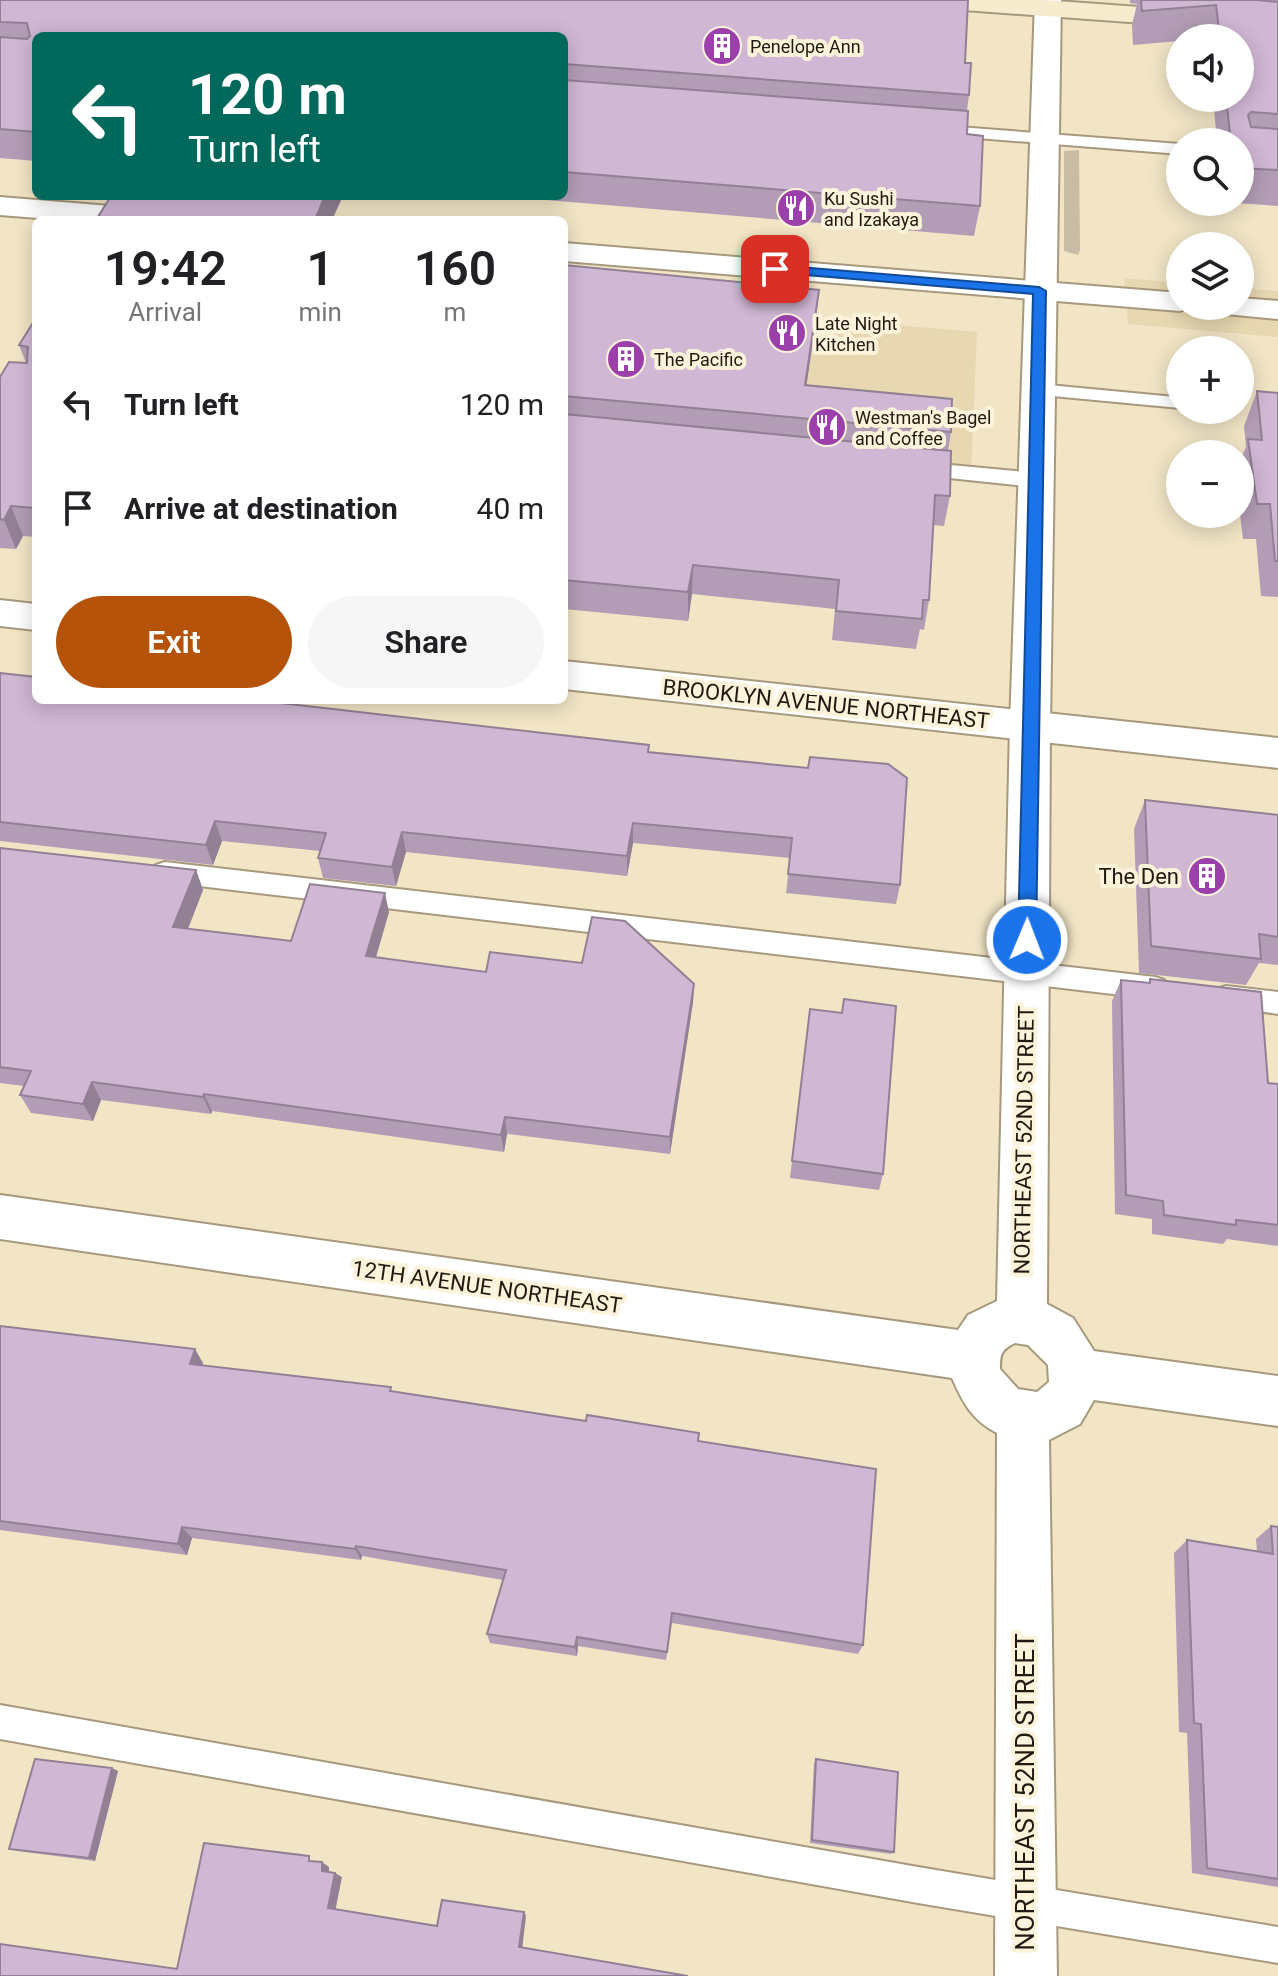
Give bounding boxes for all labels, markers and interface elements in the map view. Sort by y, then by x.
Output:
map controls [1166,24,1254,528]
button: sound [1166,24,1254,112]
building icon: Penelope Ann [701,25,743,67]
place label: Penelope Ann [750,36,861,57]
text: 120 m [188,62,347,128]
icon: left [56,64,160,168]
button: search [1166,128,1254,216]
text: Turn left [188,129,321,171]
restaurant icon: Ku Sushi and Izakaya [775,187,817,229]
place label: Ku Sushi and Izakaya [824,188,919,230]
button: layers [1166,232,1254,320]
pin [741,235,809,303]
text: 19:42 [104,240,227,297]
text: 1 [307,240,334,297]
text: 160 [414,240,496,297]
icon: arrive [753,247,797,291]
text: Arrival [128,297,202,327]
text: min [298,297,342,327]
text: m [444,297,466,327]
restaurant icon: Late Night Kitchen [766,312,808,354]
place label: Late Night Kitchen [815,313,898,355]
button: + [1166,336,1254,424]
building icon: The Pacific [605,338,647,380]
place label: The Pacific [654,349,743,370]
icon: left [56,382,100,426]
text: Turn left [124,387,239,422]
text: 120 m [460,387,544,422]
restaurant icon: Westman's Bagel and Coffee [806,406,848,448]
place label: Westman's Bagel and Coffee [855,407,991,449]
button: − [1166,440,1254,528]
icon: arrive [56,486,100,530]
text: Arrive at destination [124,491,398,526]
text: 40 m [477,491,544,526]
button: Exit [56,596,292,688]
button: Share [308,596,544,688]
street label: BROOKLYN AVENUE NORTHEAST [661,674,991,734]
building icon: The Den [1186,855,1228,897]
place label: The Den [1098,864,1179,889]
position arrow [985,898,1069,982]
street label: NORTHEAST 52ND STREET [1009,1005,1039,1275]
street label: 12TH AVENUE NORTHEAST [350,1256,624,1318]
street label: NORTHEAST 52ND STREET [1010,1633,1040,1951]

